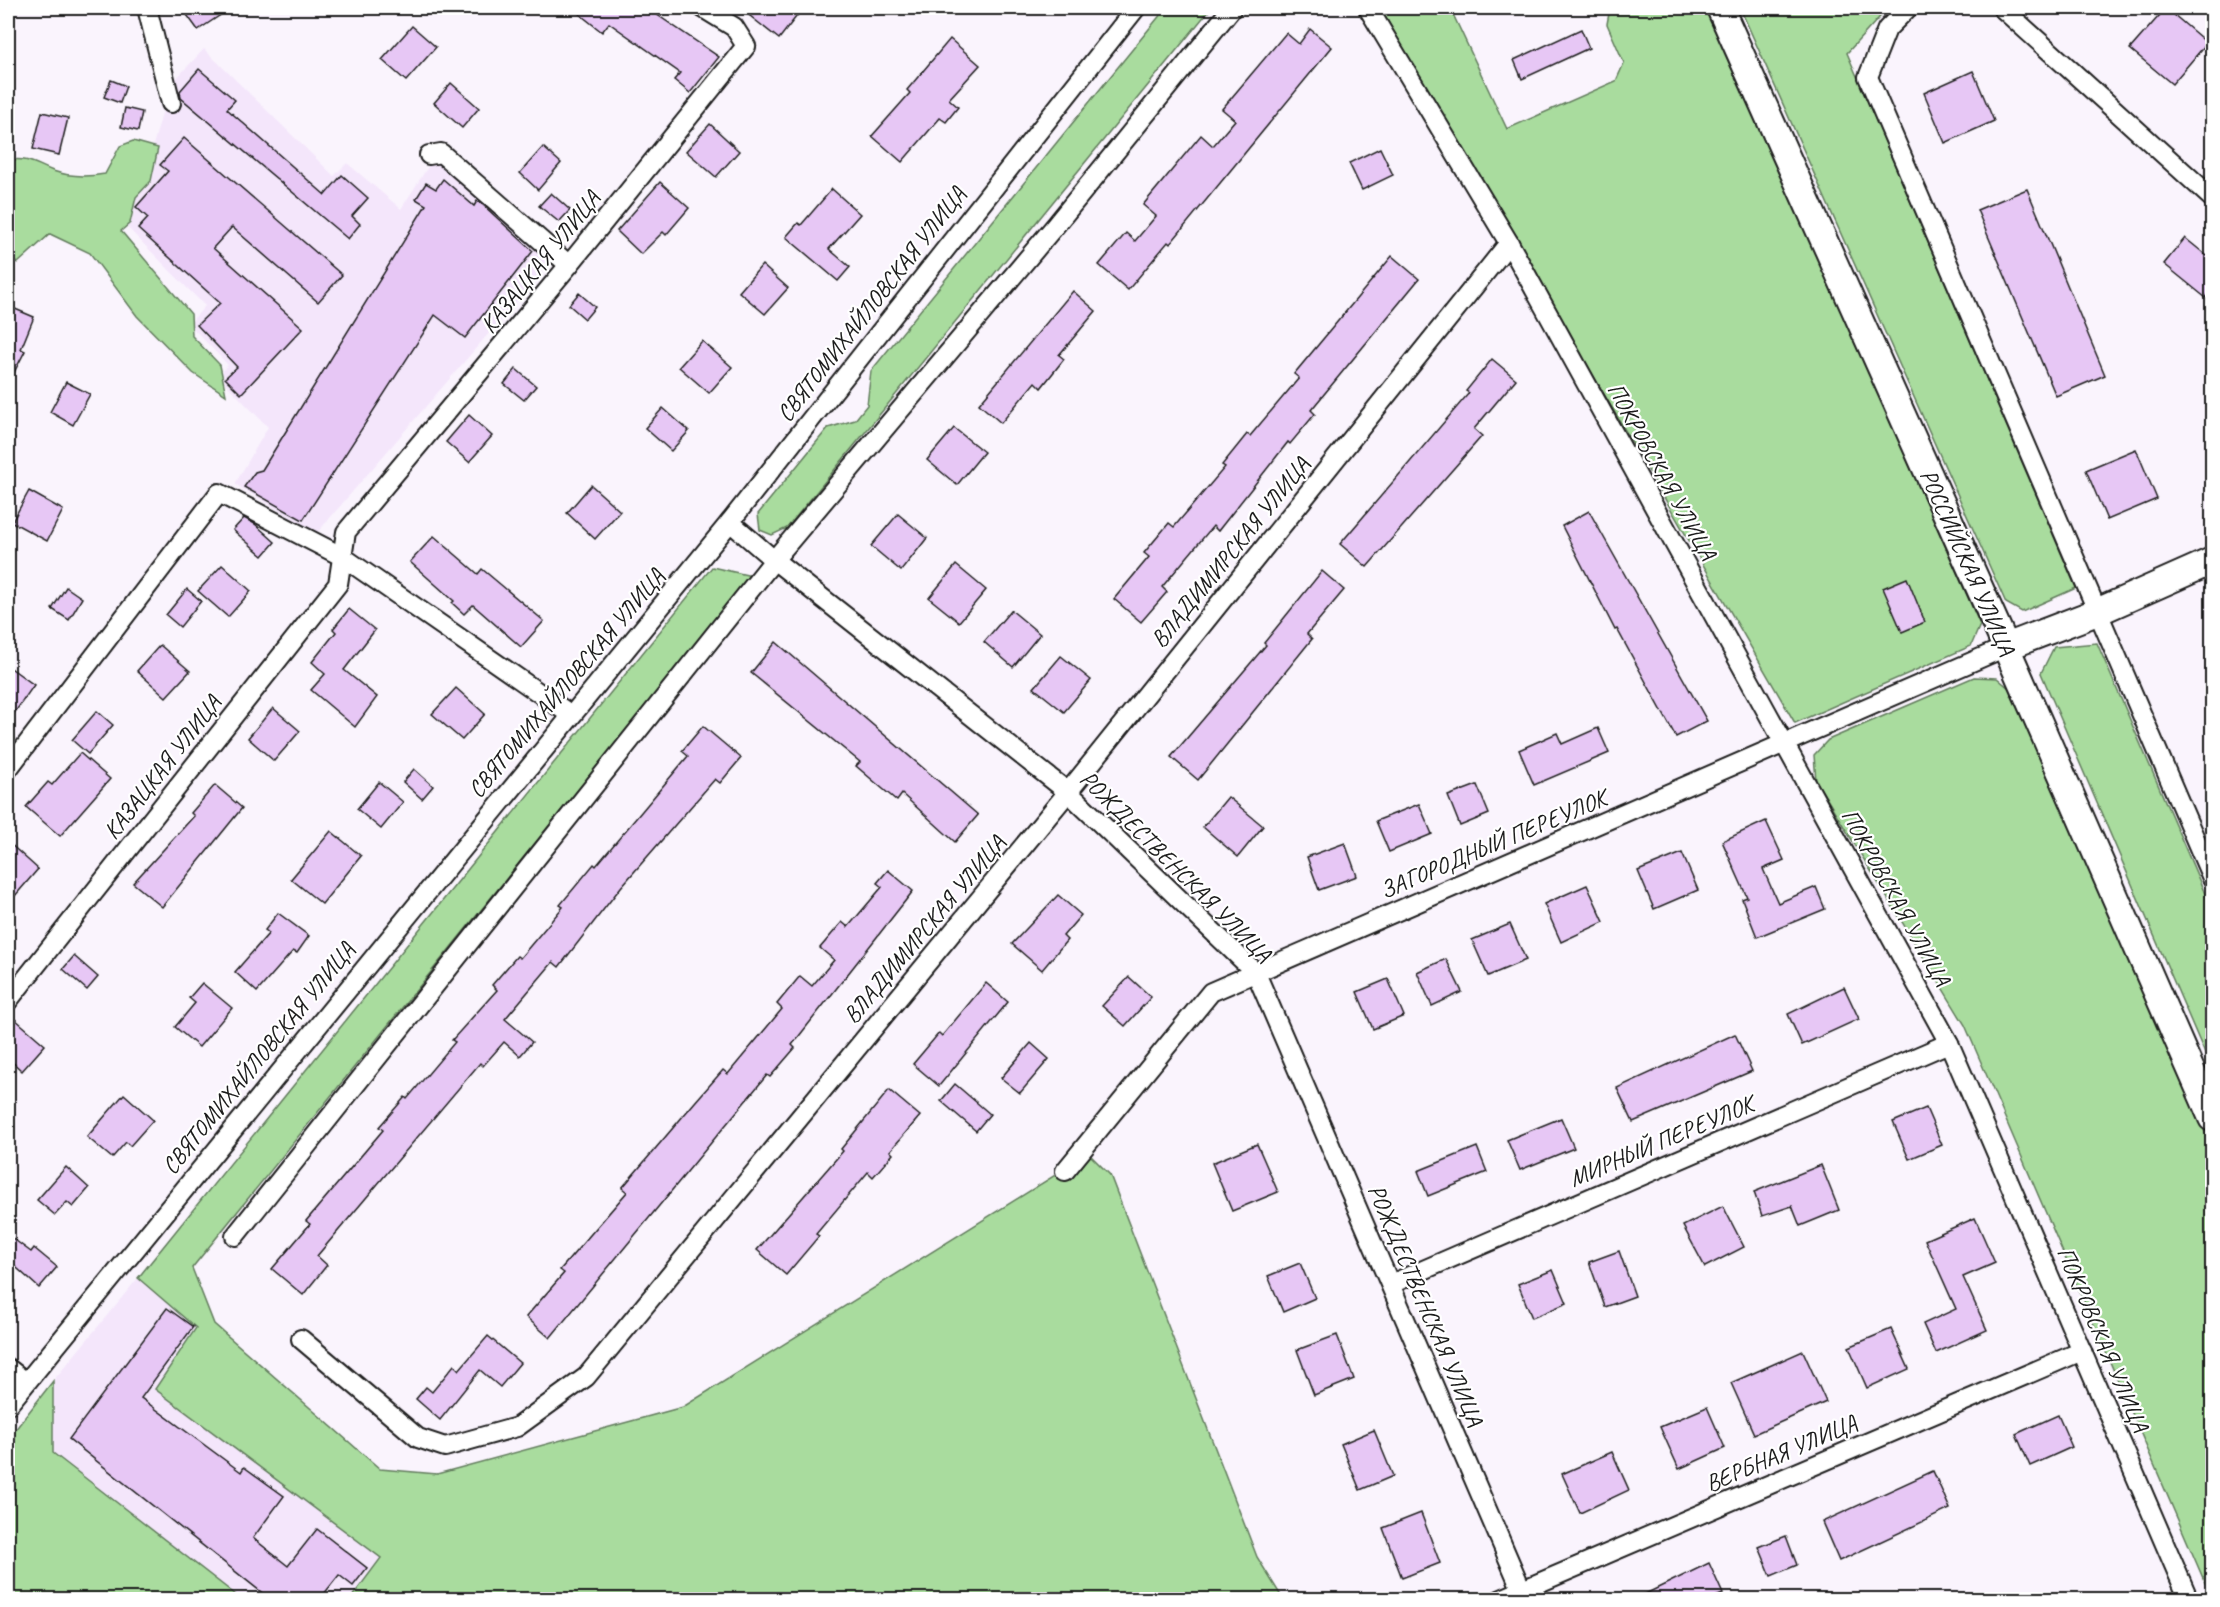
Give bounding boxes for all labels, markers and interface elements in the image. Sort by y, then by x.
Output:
street label: СВЯТОМИХАЙЛОВСКАЯ УЛИЦА [770,180,973,428]
street label: КАЗАЦКАЯ УЛИЦА [473,184,607,339]
street label: ПОКРОВСКАЯ УЛИЦА [1601,377,1724,566]
street label: ВЛАДИМИРСКАЯ УЛИЦА [1144,450,1317,653]
street label: РОССИЙСКАЯ УЛИЦА [1914,464,2023,660]
street label: СВЯТОМИХАЙЛОВСКАЯ УЛИЦА [461,561,671,804]
street label: КАЗАЦКАЯ УЛИЦА [96,688,228,845]
street label: РОЖДЕСТВЕНСКАЯ УЛИЦА [1074,764,1279,969]
street label: ЗАГОРОДНЫЙ ПЕРЕУЛОК [1375,781,1615,905]
street label: ПОКРОВСКАЯ УЛИЦА [1835,803,1958,992]
street label: ВЛАДИМИРСКАЯ УЛИЦА [836,828,1012,1029]
street label: СВЯТОМИХАЙЛОВСКАЯ УЛИЦА [155,935,362,1180]
street label: МИРНЫЙ ПЕРЕУЛОК [1564,1087,1762,1193]
street label: РОЖДЕСТВЕНСКАЯ УЛИЦА [1362,1180,1491,1431]
street label: ПОКРОВСКАЯ УЛИЦА [2050,1242,2156,1437]
street label: ВЕРБНАЯ УЛИЦА [1701,1407,1862,1498]

